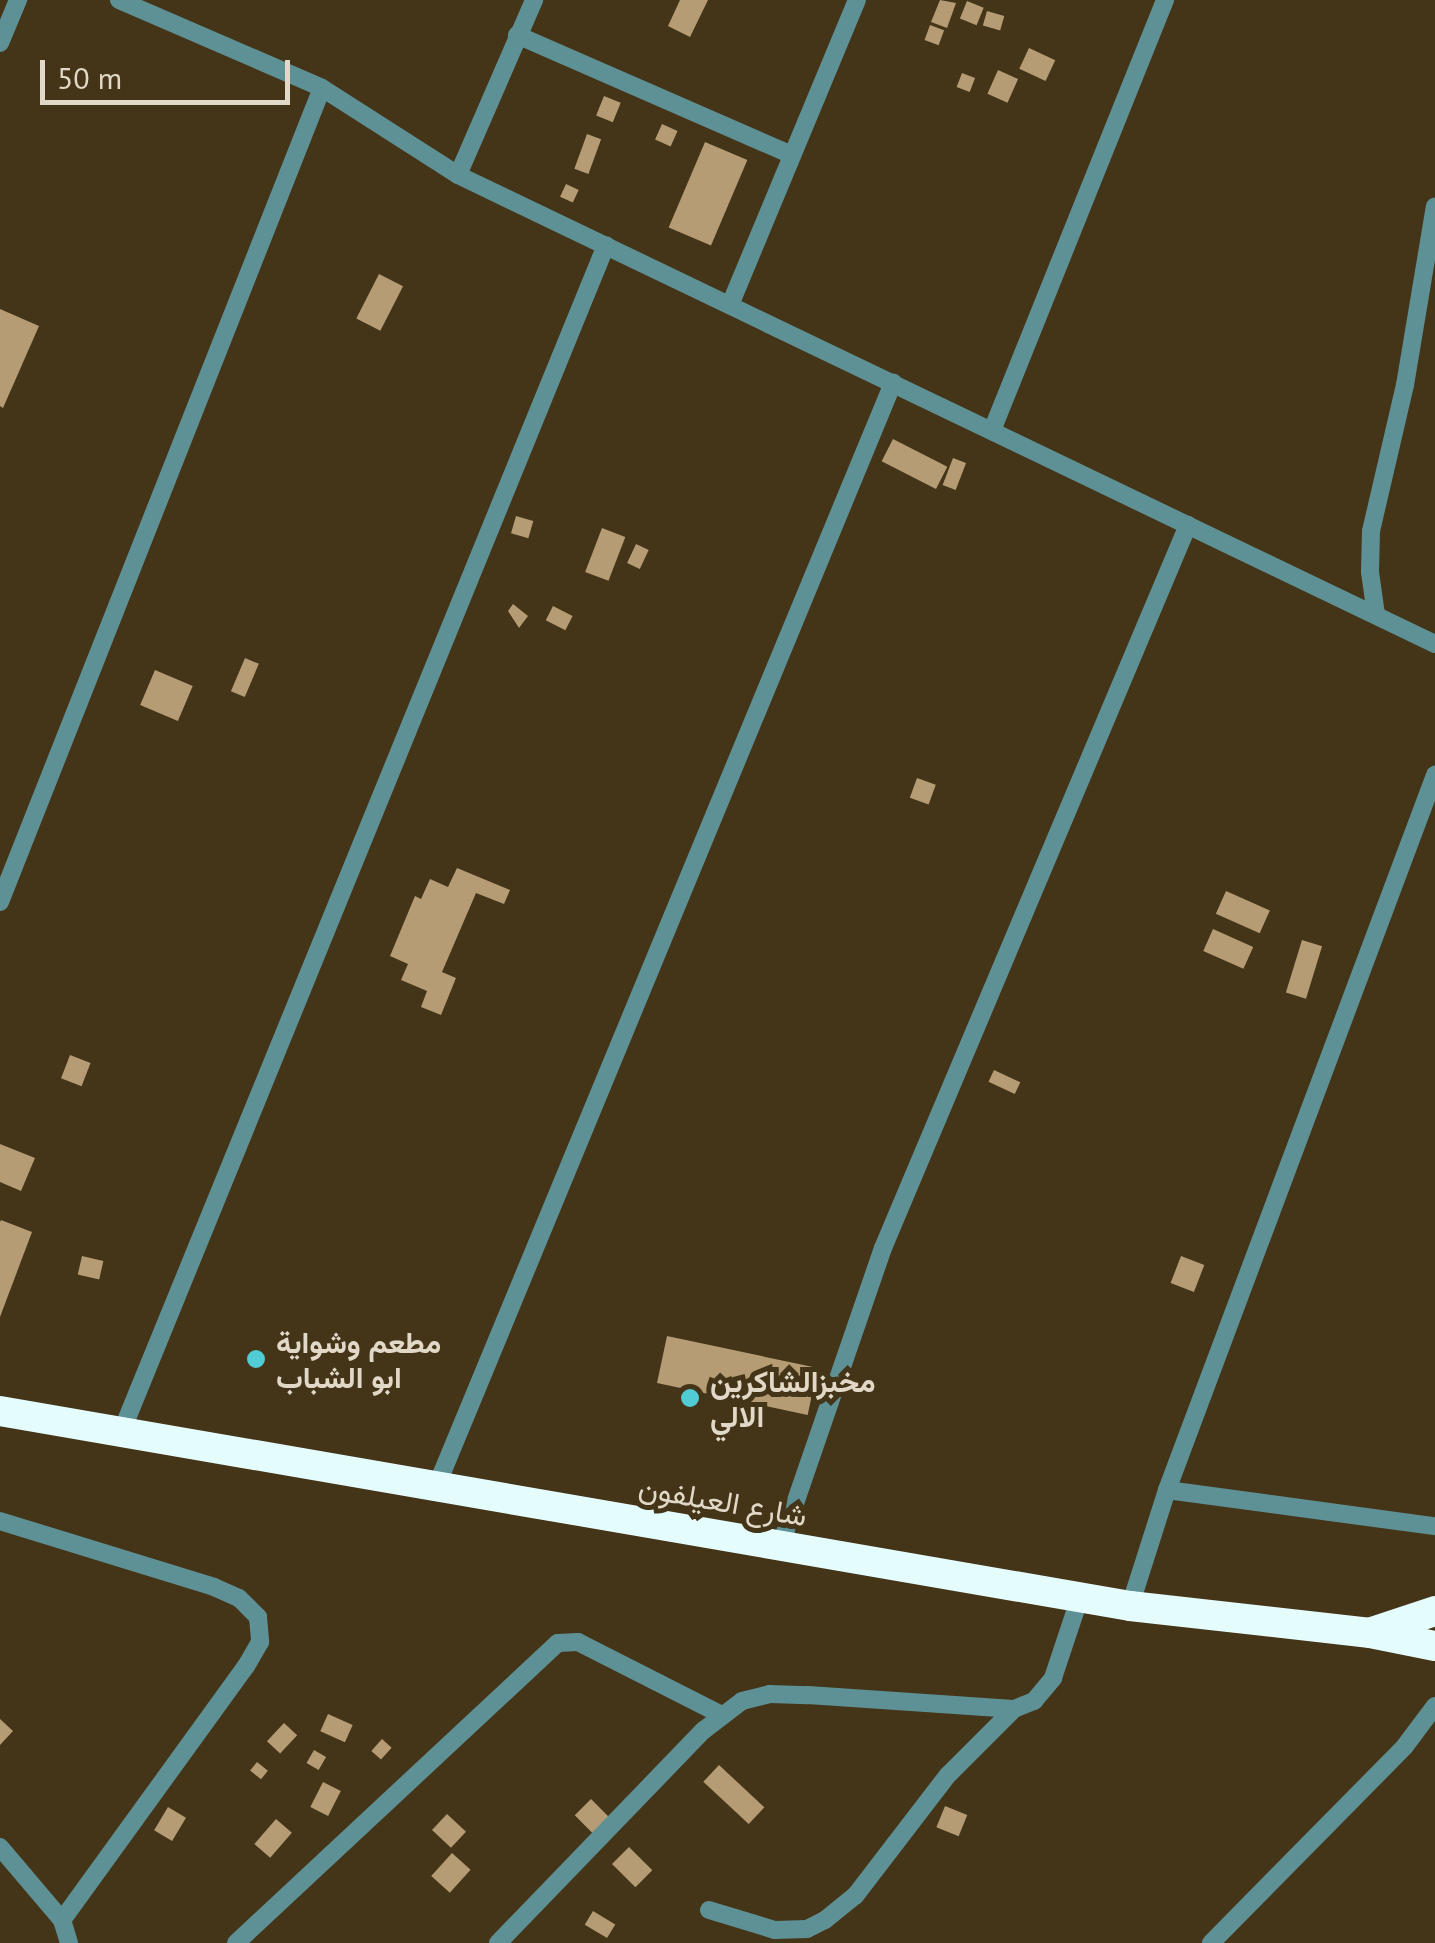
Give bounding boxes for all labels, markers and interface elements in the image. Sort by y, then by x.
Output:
scale bar [45,40,295,102]
text: 50 m [57,58,122,97]
place label: مطعم وشواية ابو الشباب [276,1324,441,1394]
marker: مطعم وشواية ابو الشباب [245,1348,267,1370]
place label: مخبزالشاكرين الالي [710,1363,875,1434]
marker: مخبزالشاكرين الالي [679,1387,701,1409]
street label: شارع العيلفون [636,1469,810,1533]

